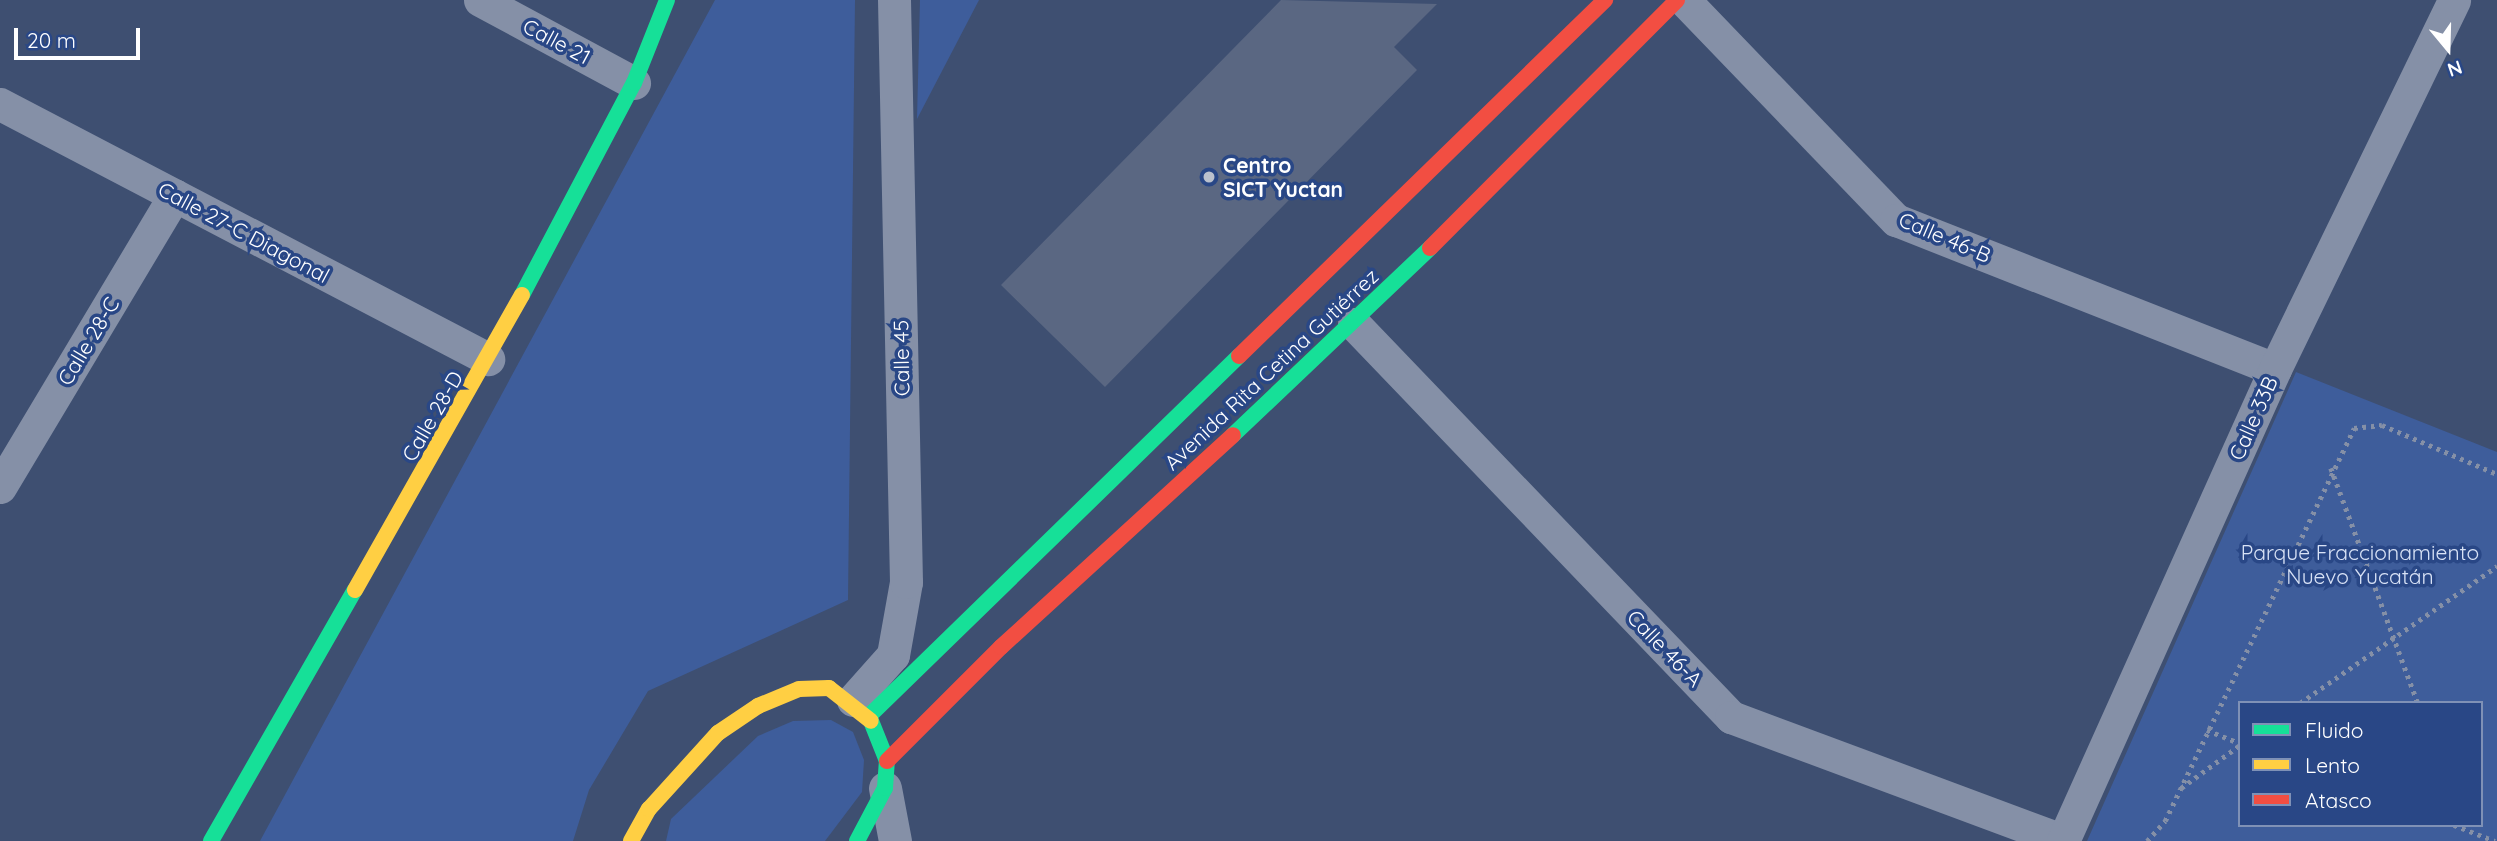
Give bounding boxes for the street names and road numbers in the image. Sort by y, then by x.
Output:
street label: Calle 21 [519,13,595,69]
street label: Calle 27-C Diagonal [154,176,334,288]
street label: Calle 46-B [1895,206,1995,268]
street label: Avenida Rita Cetina Gutiérrez [1159,263,1383,475]
street label: Calle 28-C [52,292,124,390]
street label: Calle 45 [888,320,914,396]
street label: Calle 28-D [396,367,468,465]
street label: Calle 33B [2223,372,2283,464]
street label: Calle 46-A [1622,604,1708,692]

